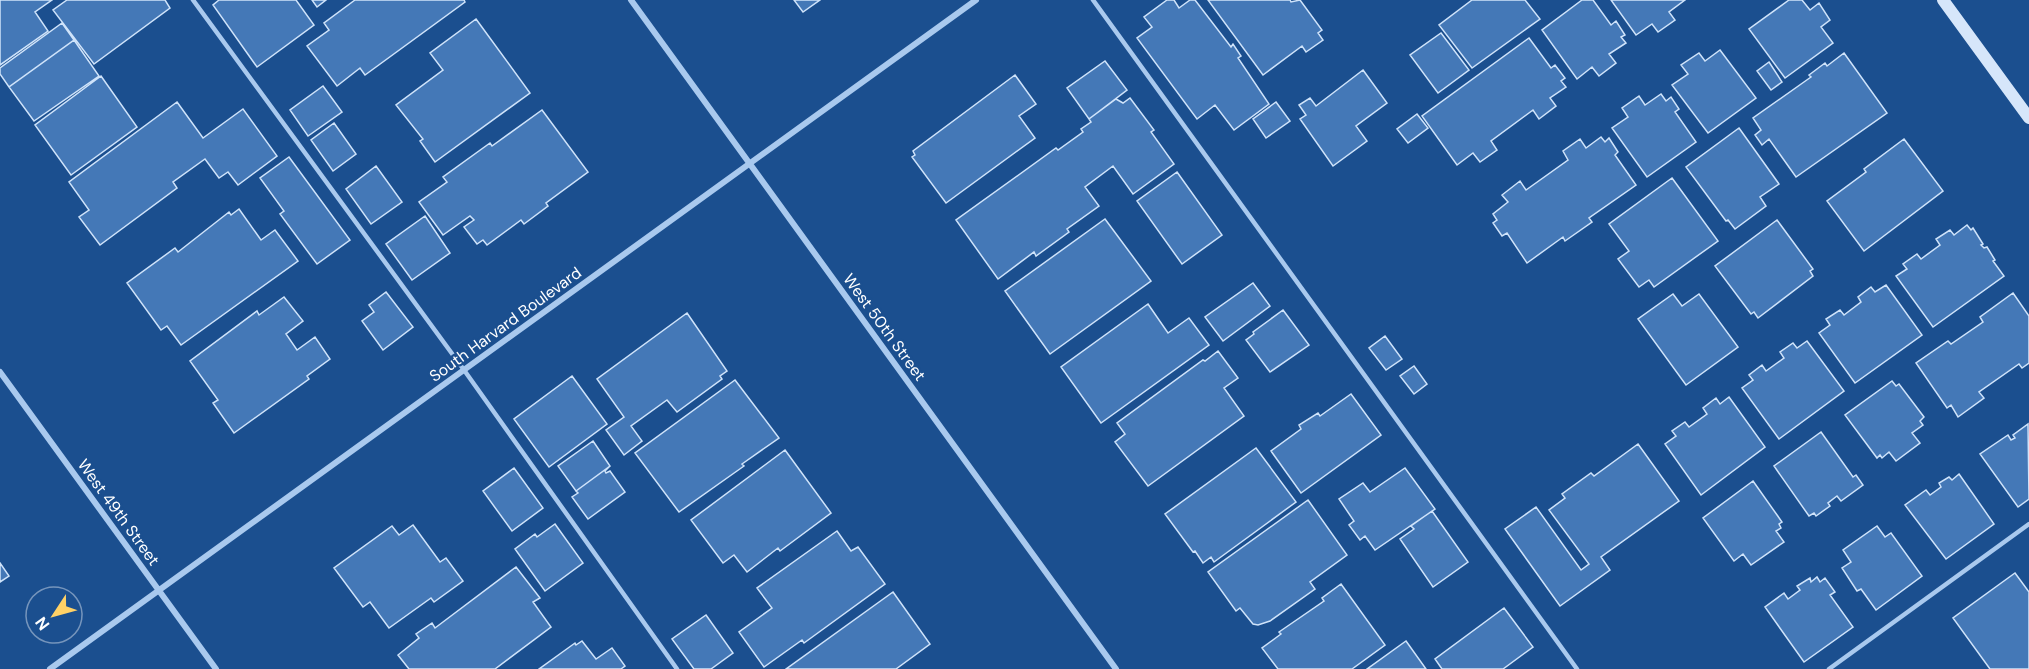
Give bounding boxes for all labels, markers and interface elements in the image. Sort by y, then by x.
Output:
street label: South Harvard Boulevard [425,262,585,387]
street label: West 50th Street [839,269,931,385]
street label: West 49th Street [73,455,164,570]
north arrow [24,585,84,645]
text: N [30,613,54,634]

